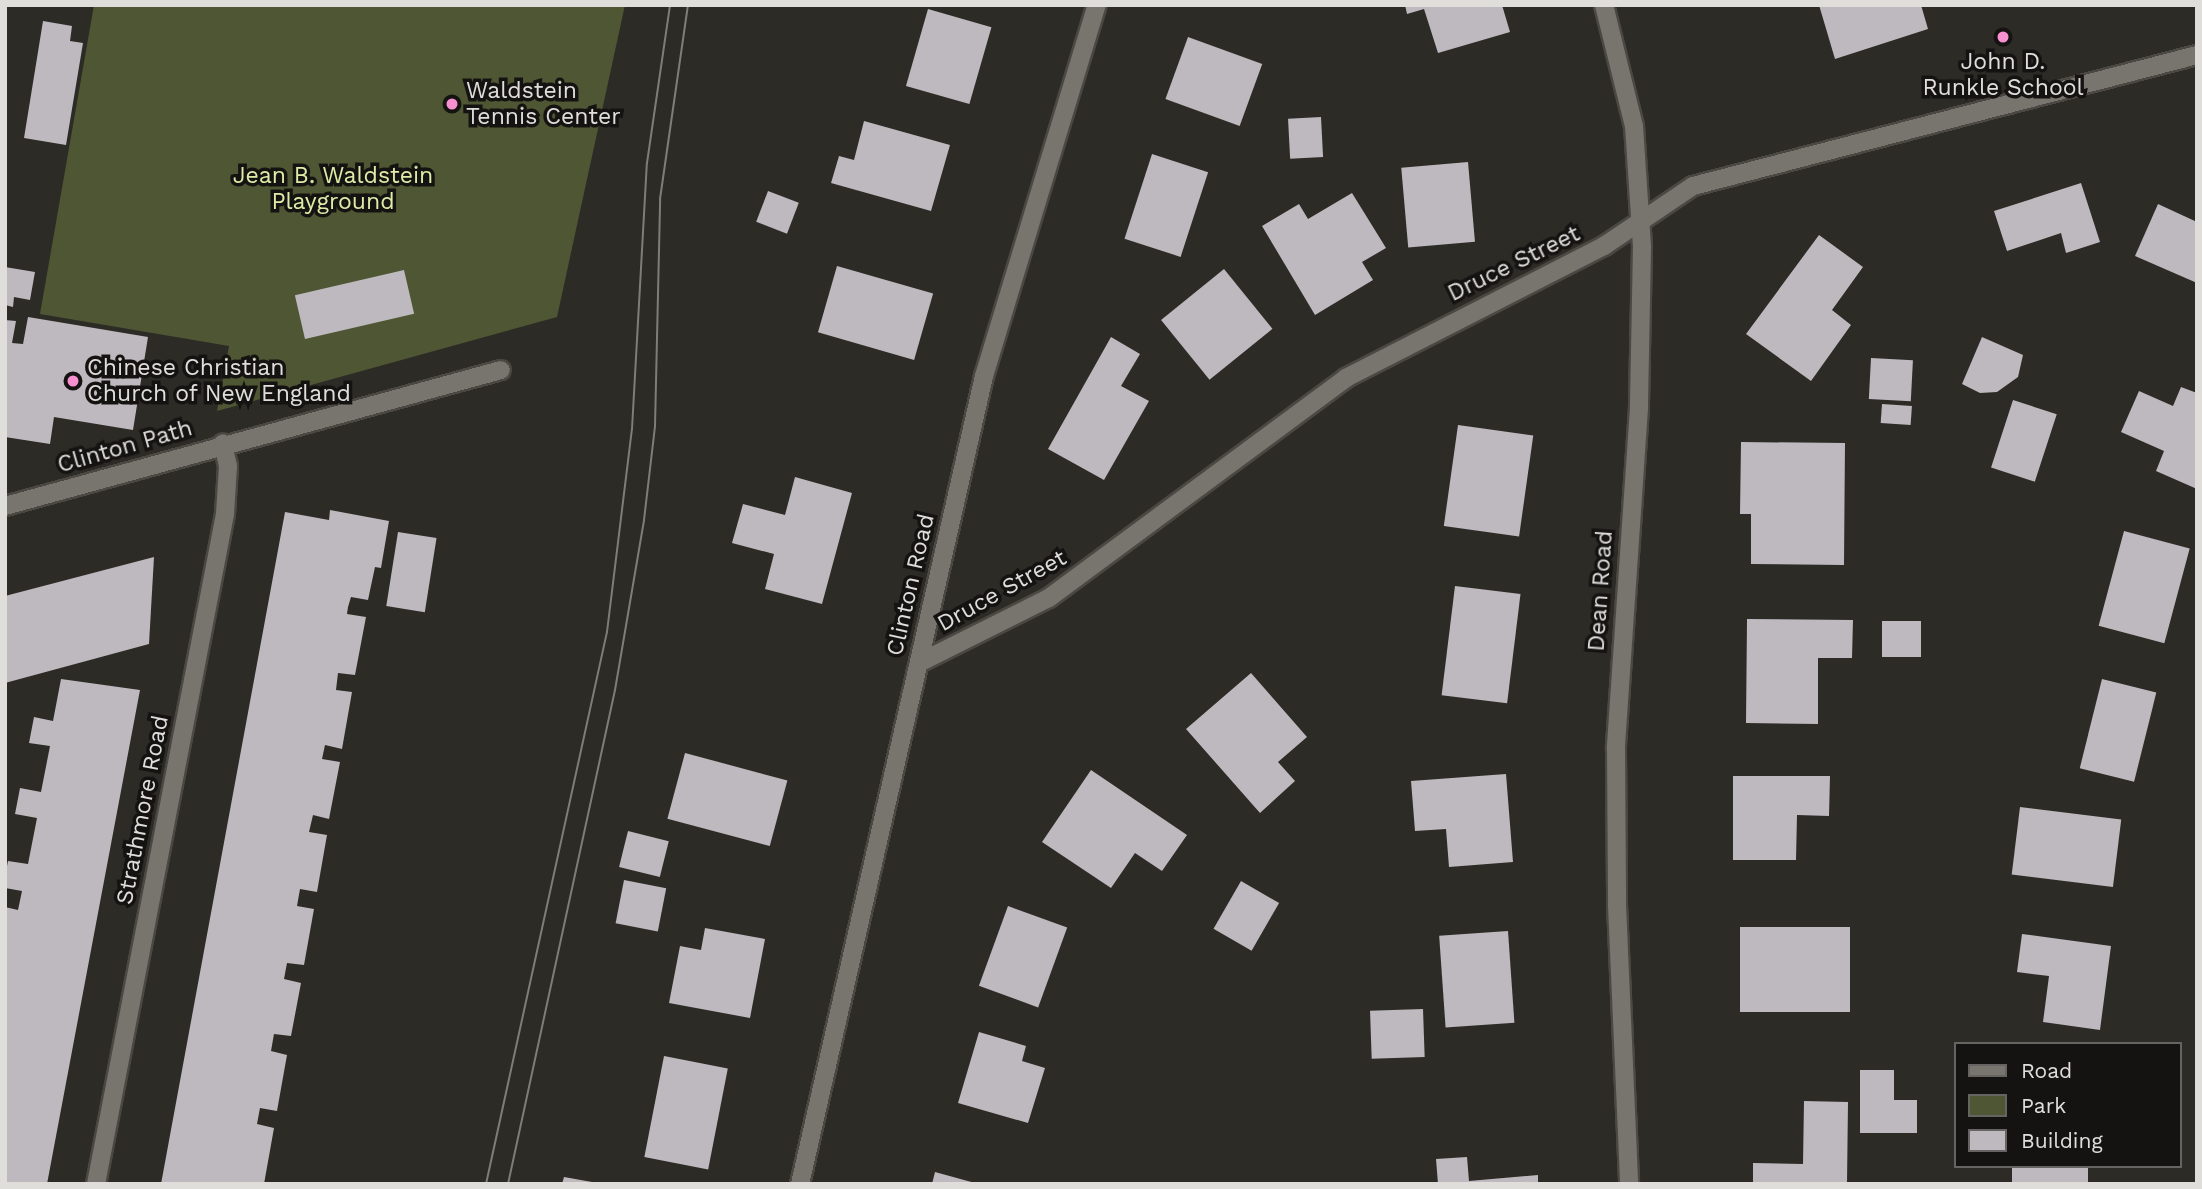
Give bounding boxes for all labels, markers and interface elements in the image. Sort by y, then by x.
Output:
marker: John D. Runkle School [1995,29,2011,45]
place label: John D. Runkle School [1922,48,2084,102]
place label: Waldstein Tennis Center [466,77,621,131]
marker: Waldstein Tennis Center [444,96,460,112]
park label: Jean B. Waldstein Playground [232,162,434,216]
street label: Druce Street [1444,220,1584,308]
place label: Chinese Christian Church of New England [87,354,352,408]
marker: Chinese Christian Church of New England [65,373,81,389]
street label: Clinton Path [54,415,196,479]
street label: Clinton Road [881,511,941,659]
street label: Dean Road [1583,530,1619,652]
street label: Druce Street [933,544,1071,638]
street label: Strathmore Road [111,713,175,907]
legend [1954,1042,2181,1168]
text: Road [2021,1058,2072,1083]
text: Park [2021,1093,2066,1118]
text: Building [2021,1128,2103,1153]

